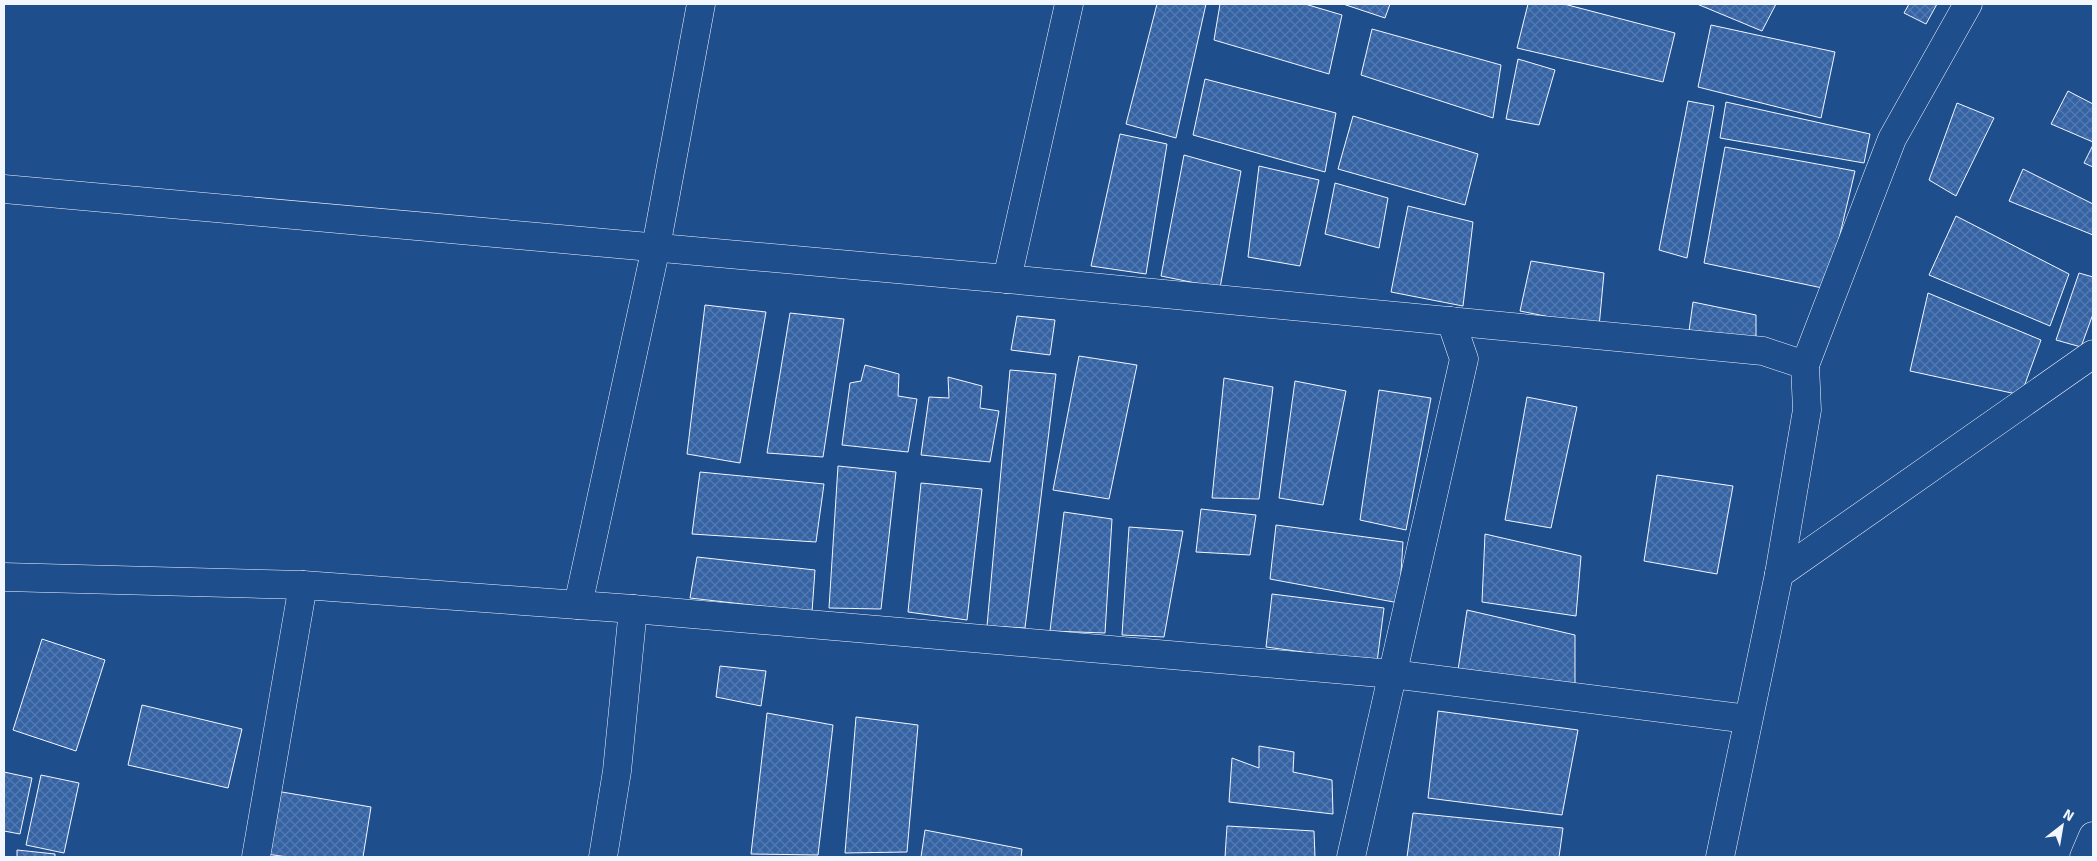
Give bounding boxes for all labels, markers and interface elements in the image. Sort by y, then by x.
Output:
north arrow [2037,801,2087,851]
text: N [2060,805,2077,825]

